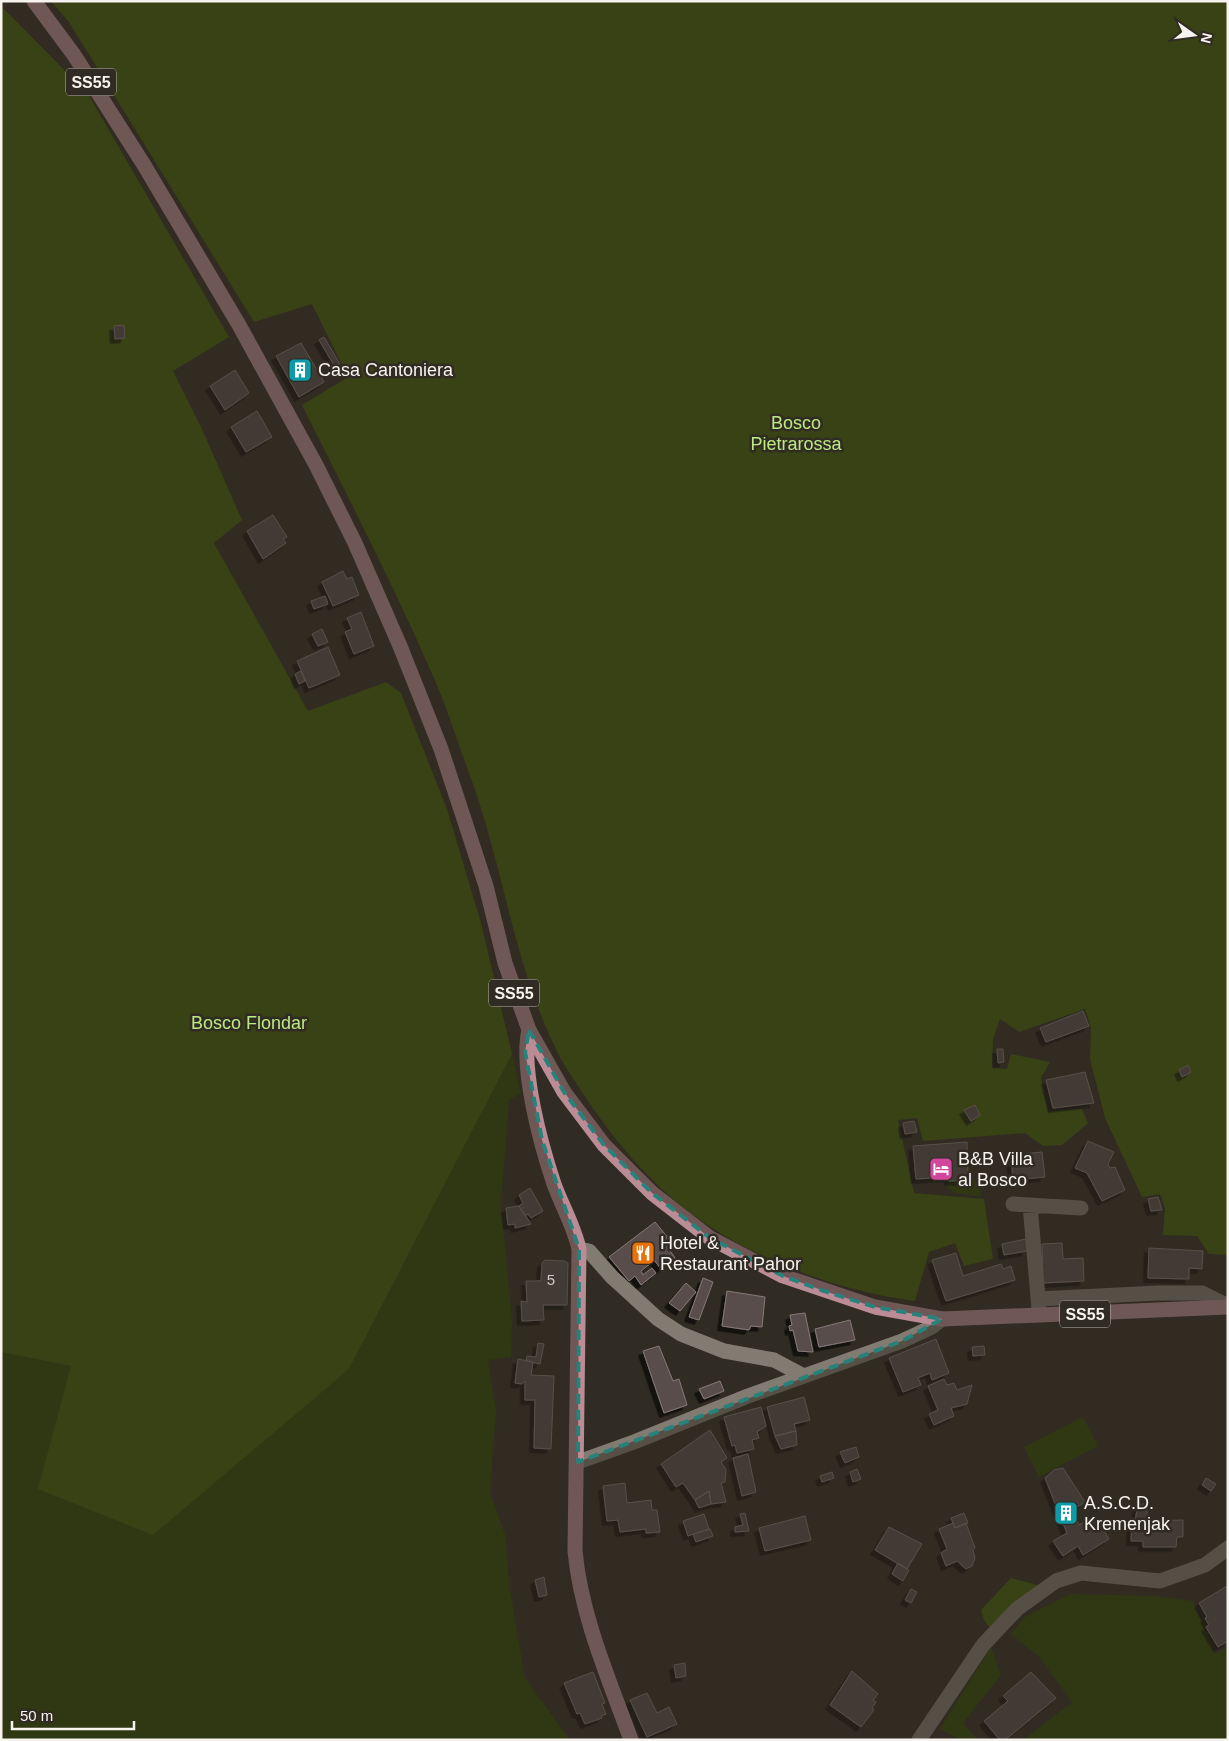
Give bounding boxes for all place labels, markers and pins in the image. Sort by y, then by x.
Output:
building icon: Casa Cantoniera [287,357,313,383]
place label: Casa Cantoniera [318,360,454,380]
place label: B&B Villa al Bosco [958,1149,1034,1190]
hotel icon: B&B Villa al Bosco [928,1156,954,1182]
place label: Hotel & Restaurant Pahor [660,1233,801,1274]
restaurant icon: Hotel & Restaurant Pahor [630,1240,656,1266]
place label: A.S.C.D. Kremenjak [1084,1493,1171,1534]
building icon: A.S.C.D. Kremenjak [1053,1500,1079,1526]

